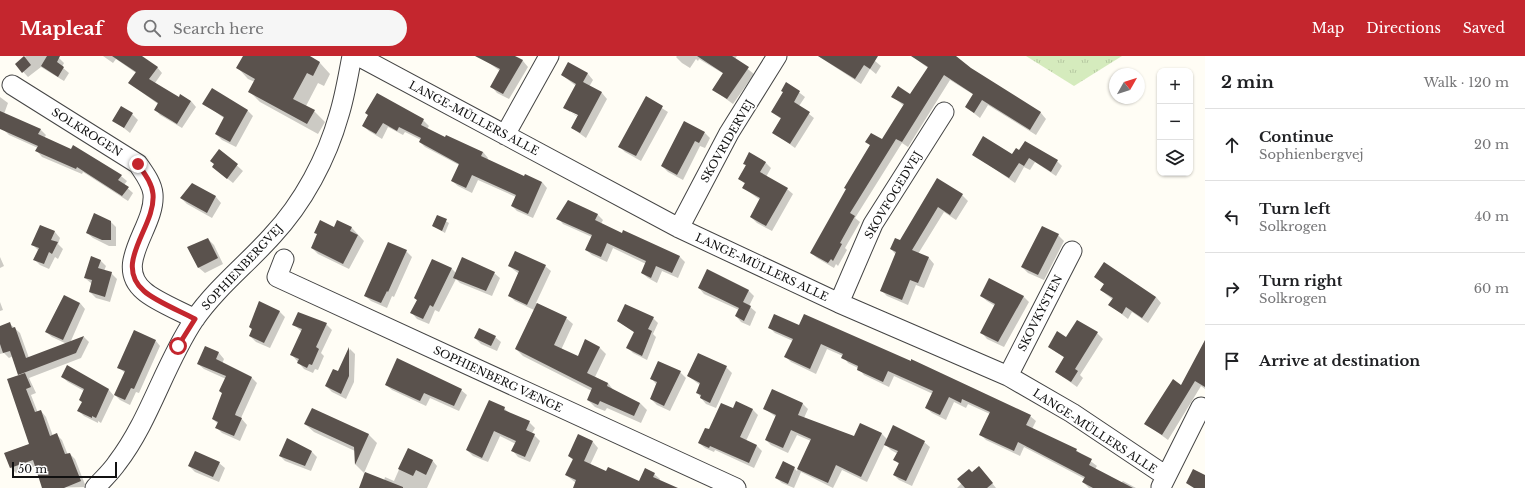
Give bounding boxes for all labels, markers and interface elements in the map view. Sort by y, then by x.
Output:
search box [127,10,407,46]
text: Mapleaf [20,17,103,40]
icon: search [141,17,163,39]
text: Search here [173,19,264,38]
text: Map [1312,19,1344,37]
text: Directions [1366,19,1441,37]
text: Saved [1463,19,1505,37]
north arrow [1109,68,1145,104]
map controls [1157,68,1193,176]
button: + [1157,68,1193,104]
text: 2 min [1221,72,1274,93]
text: Walk · 120 m [1424,74,1509,91]
street label: LANGE-MÜLLERS ALLE [407,78,541,158]
street label: SKOVRIDERVEJ [697,97,757,185]
button: − [1157,104,1193,140]
street label: SOLKROGEN [49,105,125,159]
text: Continue [1259,127,1334,146]
icon: ahead [1221,134,1243,156]
text: 20 m [1474,136,1509,153]
button: layers [1157,140,1193,176]
text: Sophienbergvej [1259,146,1363,163]
street label: SKOVFOGEDVEJ [861,149,925,241]
route end [129,155,147,173]
text: Turn left [1259,199,1330,218]
icon: left [1221,206,1243,228]
text: 40 m [1474,208,1509,225]
text: Solkrogen [1259,218,1327,235]
street label: SOPHIENBERGVEJ [198,221,286,313]
street label: LANGE-MÜLLERS ALLE [693,230,831,304]
text: Turn right [1259,271,1342,290]
street label: SKOVKYSTEN [1015,272,1065,354]
icon: right [1221,278,1243,300]
text: 60 m [1474,280,1509,297]
text: Solkrogen [1259,290,1327,307]
route start [169,337,187,355]
street label: SOPHIENBERG VÆNGE [431,343,565,415]
icon: arrive [1221,350,1243,372]
text: Arrive at destination [1259,351,1420,370]
street label: LANGE-MÜLLERS ALLE [1030,386,1160,476]
scale bar [12,460,117,479]
text: 50 m [18,462,47,476]

